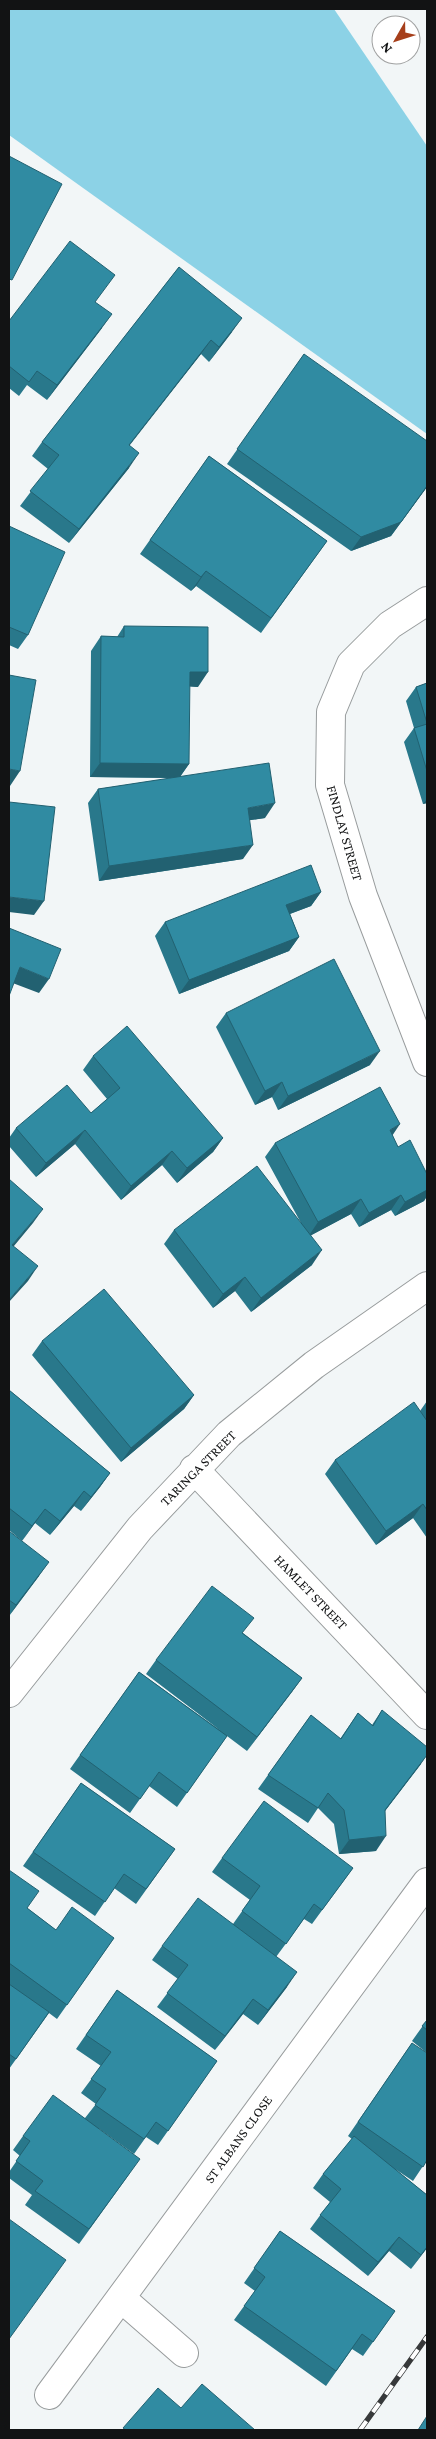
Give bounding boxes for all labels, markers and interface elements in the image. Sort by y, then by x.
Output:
north arrow [371,15,421,65]
text: N [376,39,395,57]
street label: FINDLAY STREET [324,783,366,883]
street label: TARINGA STREET [157,1427,239,1509]
street label: HAMLET STREET [271,1551,351,1633]
street label: ST ALBANS CLOSE [201,2092,275,2186]

